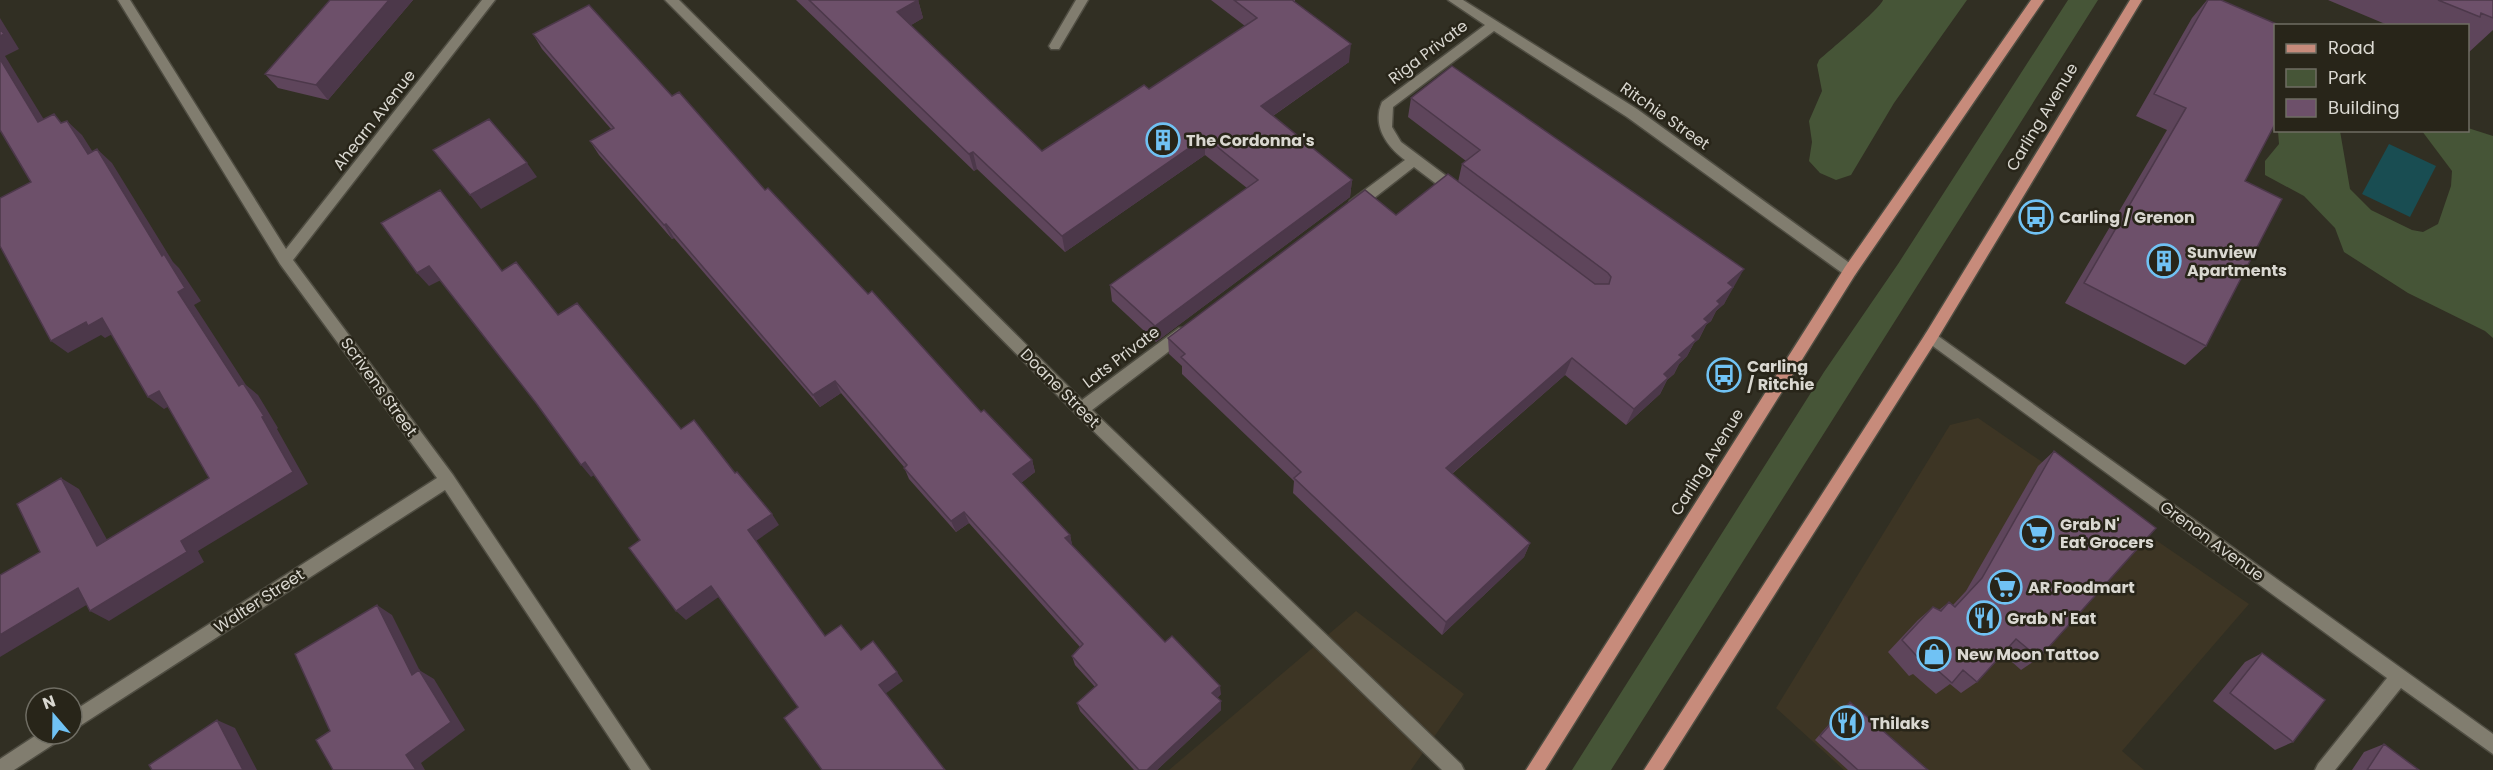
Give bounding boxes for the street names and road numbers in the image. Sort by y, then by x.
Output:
street label: Riga Private [1383,14,1473,90]
street label: Carling Avenue [2001,59,2083,175]
street label: Ahearn Avenue [327,65,421,175]
street label: Ritchie Street [1616,77,1715,155]
street label: Lats Private [1078,320,1164,394]
street label: Scrivens Street [335,333,423,441]
street label: Doane Street [1015,343,1105,433]
street label: Carling Avenue [1665,404,1749,520]
street label: Grenon Avenue [2155,495,2269,587]
street label: Walter Street [209,563,309,639]

